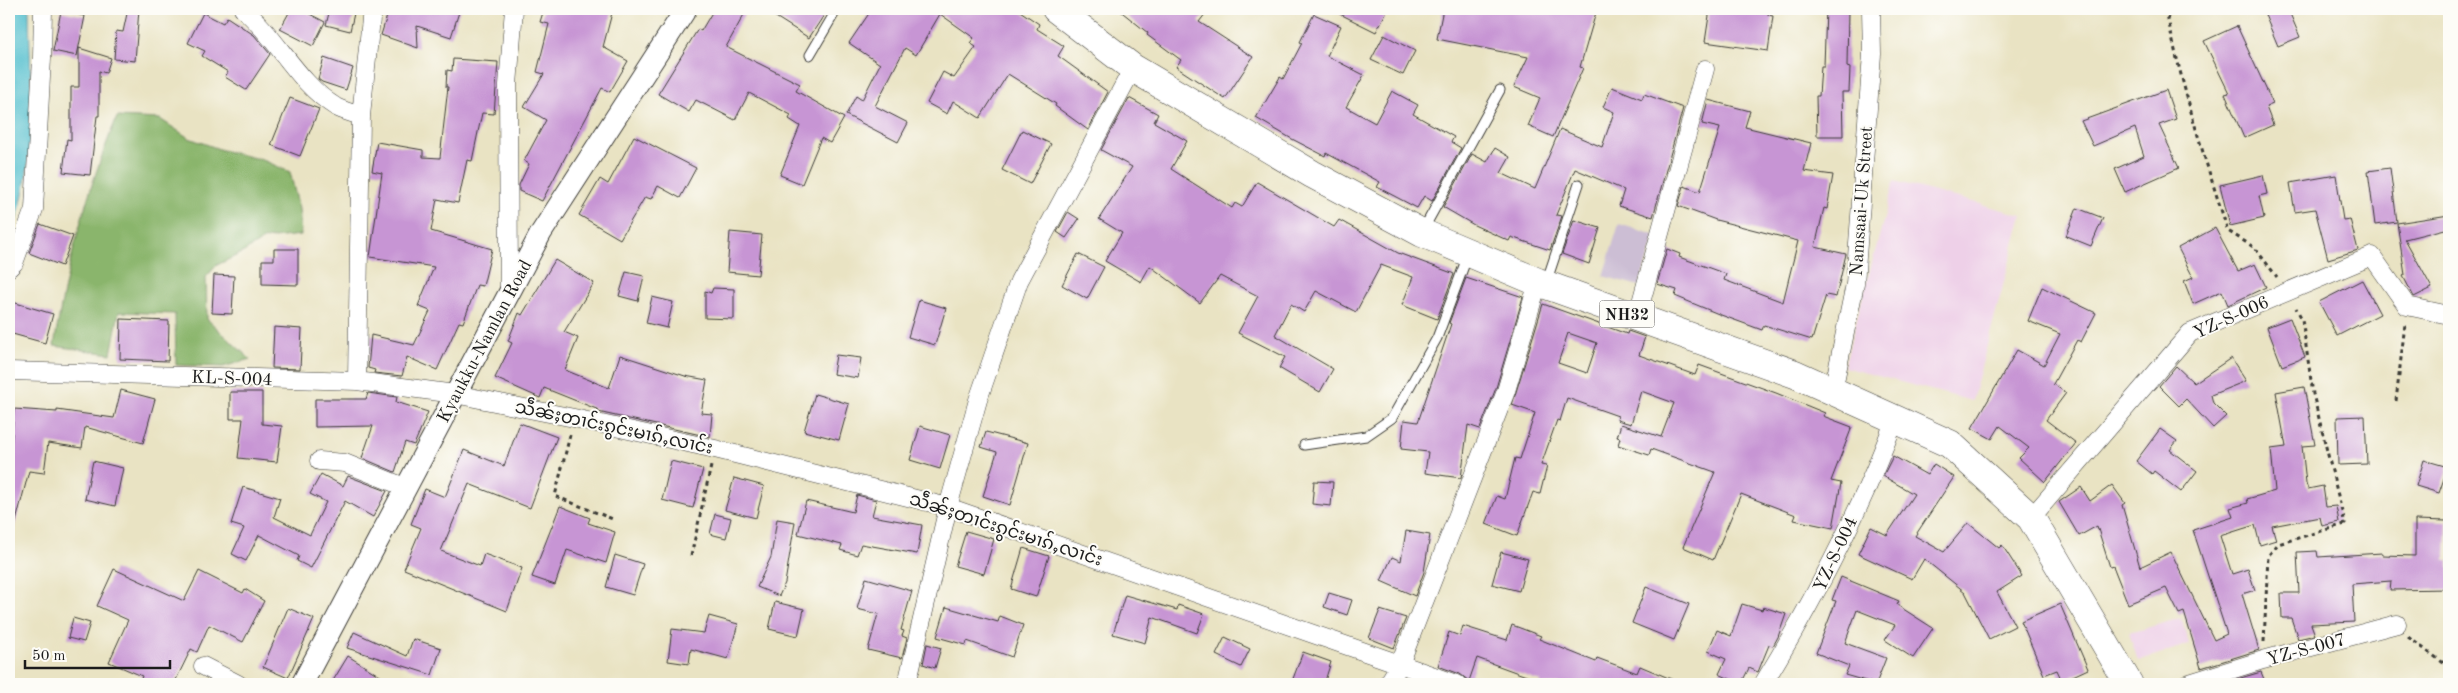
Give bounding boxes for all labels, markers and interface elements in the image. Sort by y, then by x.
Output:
street label: Namsaai-Uk Street [1848,125,1876,277]
street label: Kyaukku-Namlan Road [434,257,535,426]
street label: YZ-S-006 [2191,293,2272,343]
road number: NH32 [1600,300,1654,328]
street label: KL-S-004 [191,369,273,389]
street label: သဵၼ်ႈတၢင်းၵွင်းမၢၵ်ႇလၢင်း [512,392,716,463]
street label: သဵၼ်ႈတၢင်းၵွင်းမၢၵ်ႇလၢင်း [905,485,1106,574]
street label: YZ-S-004 [1811,514,1861,595]
street label: YZ-S-007 [2265,631,2348,669]
scale bar [25,638,170,670]
text: 50 m [32,649,66,664]

